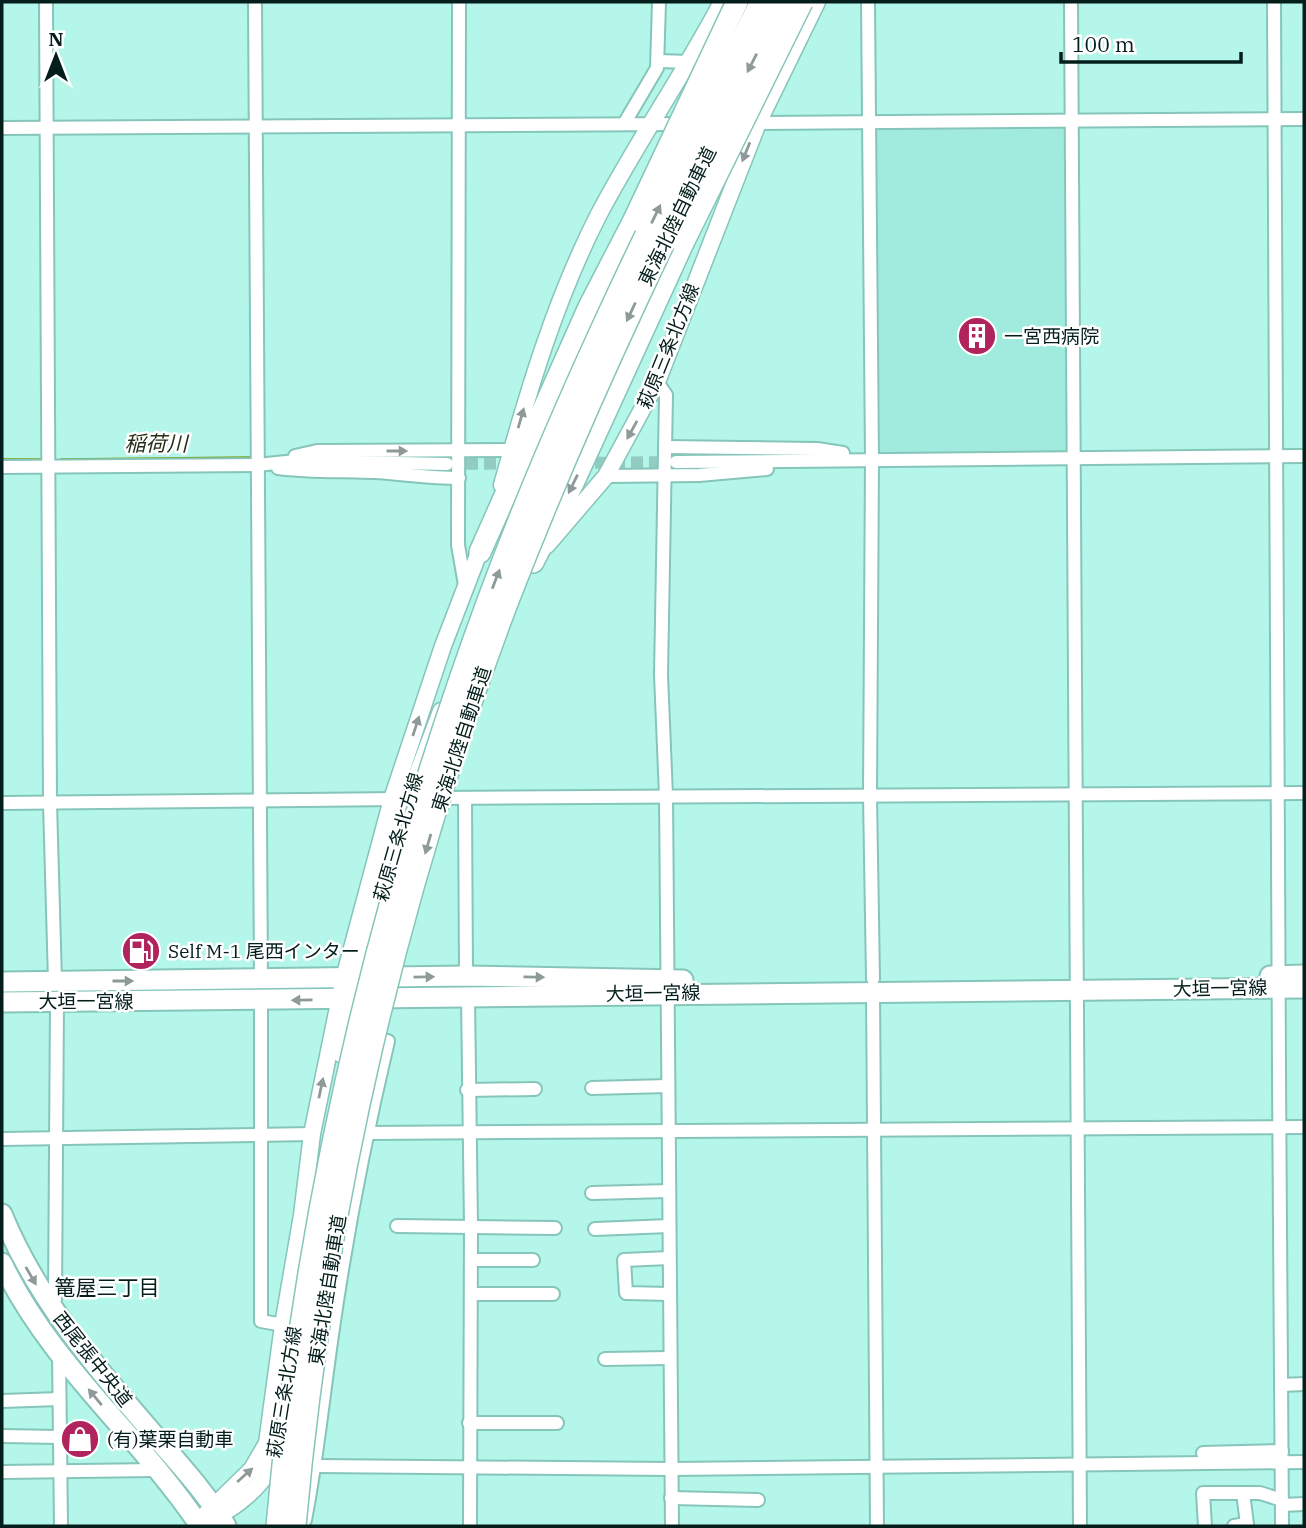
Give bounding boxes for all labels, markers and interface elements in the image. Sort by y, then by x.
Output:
north arrow [21,21,91,91]
scale bar [1061,21,1241,65]
text: N [48,27,64,51]
text: 100 m [1072,30,1135,58]
one-way arrow [746,53,757,73]
street label: 東海北陸自動車道 [633,142,721,290]
one-way arrow [741,142,752,163]
one-way arrow [650,204,662,224]
street label: 萩原三条北方線 [632,280,704,412]
one-way arrow [625,301,636,322]
building icon: 一宮西病院 [956,315,998,357]
place label: 一宮西病院 [1004,324,1099,348]
one-way arrow [516,407,526,428]
one-way arrow [626,420,638,440]
water label: 稲荷川 [125,429,189,457]
one-way arrow [387,445,409,457]
one-way arrow [567,474,579,494]
one-way arrow [491,569,502,590]
street label: 東海北陸自動車道 [426,663,496,815]
one-way arrow [411,715,421,736]
street label: 萩原三条北方線 [368,770,428,904]
one-way arrow [422,833,432,854]
fuel station icon: Self M-1 尾西インター [120,930,162,972]
place label: Self M-1 尾西インター [168,939,360,963]
one-way arrow [413,971,435,983]
one-way arrow [523,972,545,983]
one-way arrow [112,975,134,987]
street label: 大垣一宮線 [1172,975,1268,1001]
street label: 大垣一宮線 [605,980,701,1006]
street label: 大垣一宮線 [38,989,134,1013]
one-way arrow [290,994,312,1005]
one-way arrow [315,1077,326,1099]
street label: 東海北陸自動車道 [303,1213,351,1367]
one-way arrow [25,1266,37,1285]
district label: 篭屋三丁目 [55,1273,160,1301]
street label: 西尾張中央道 [48,1307,138,1411]
street label: 萩原三条北方線 [262,1324,306,1460]
one-way arrow [88,1389,103,1406]
shop icon: (有)葉栗自動車 [59,1418,101,1460]
place label: (有)葉栗自動車 [107,1427,234,1451]
one-way arrow [236,1467,253,1483]

